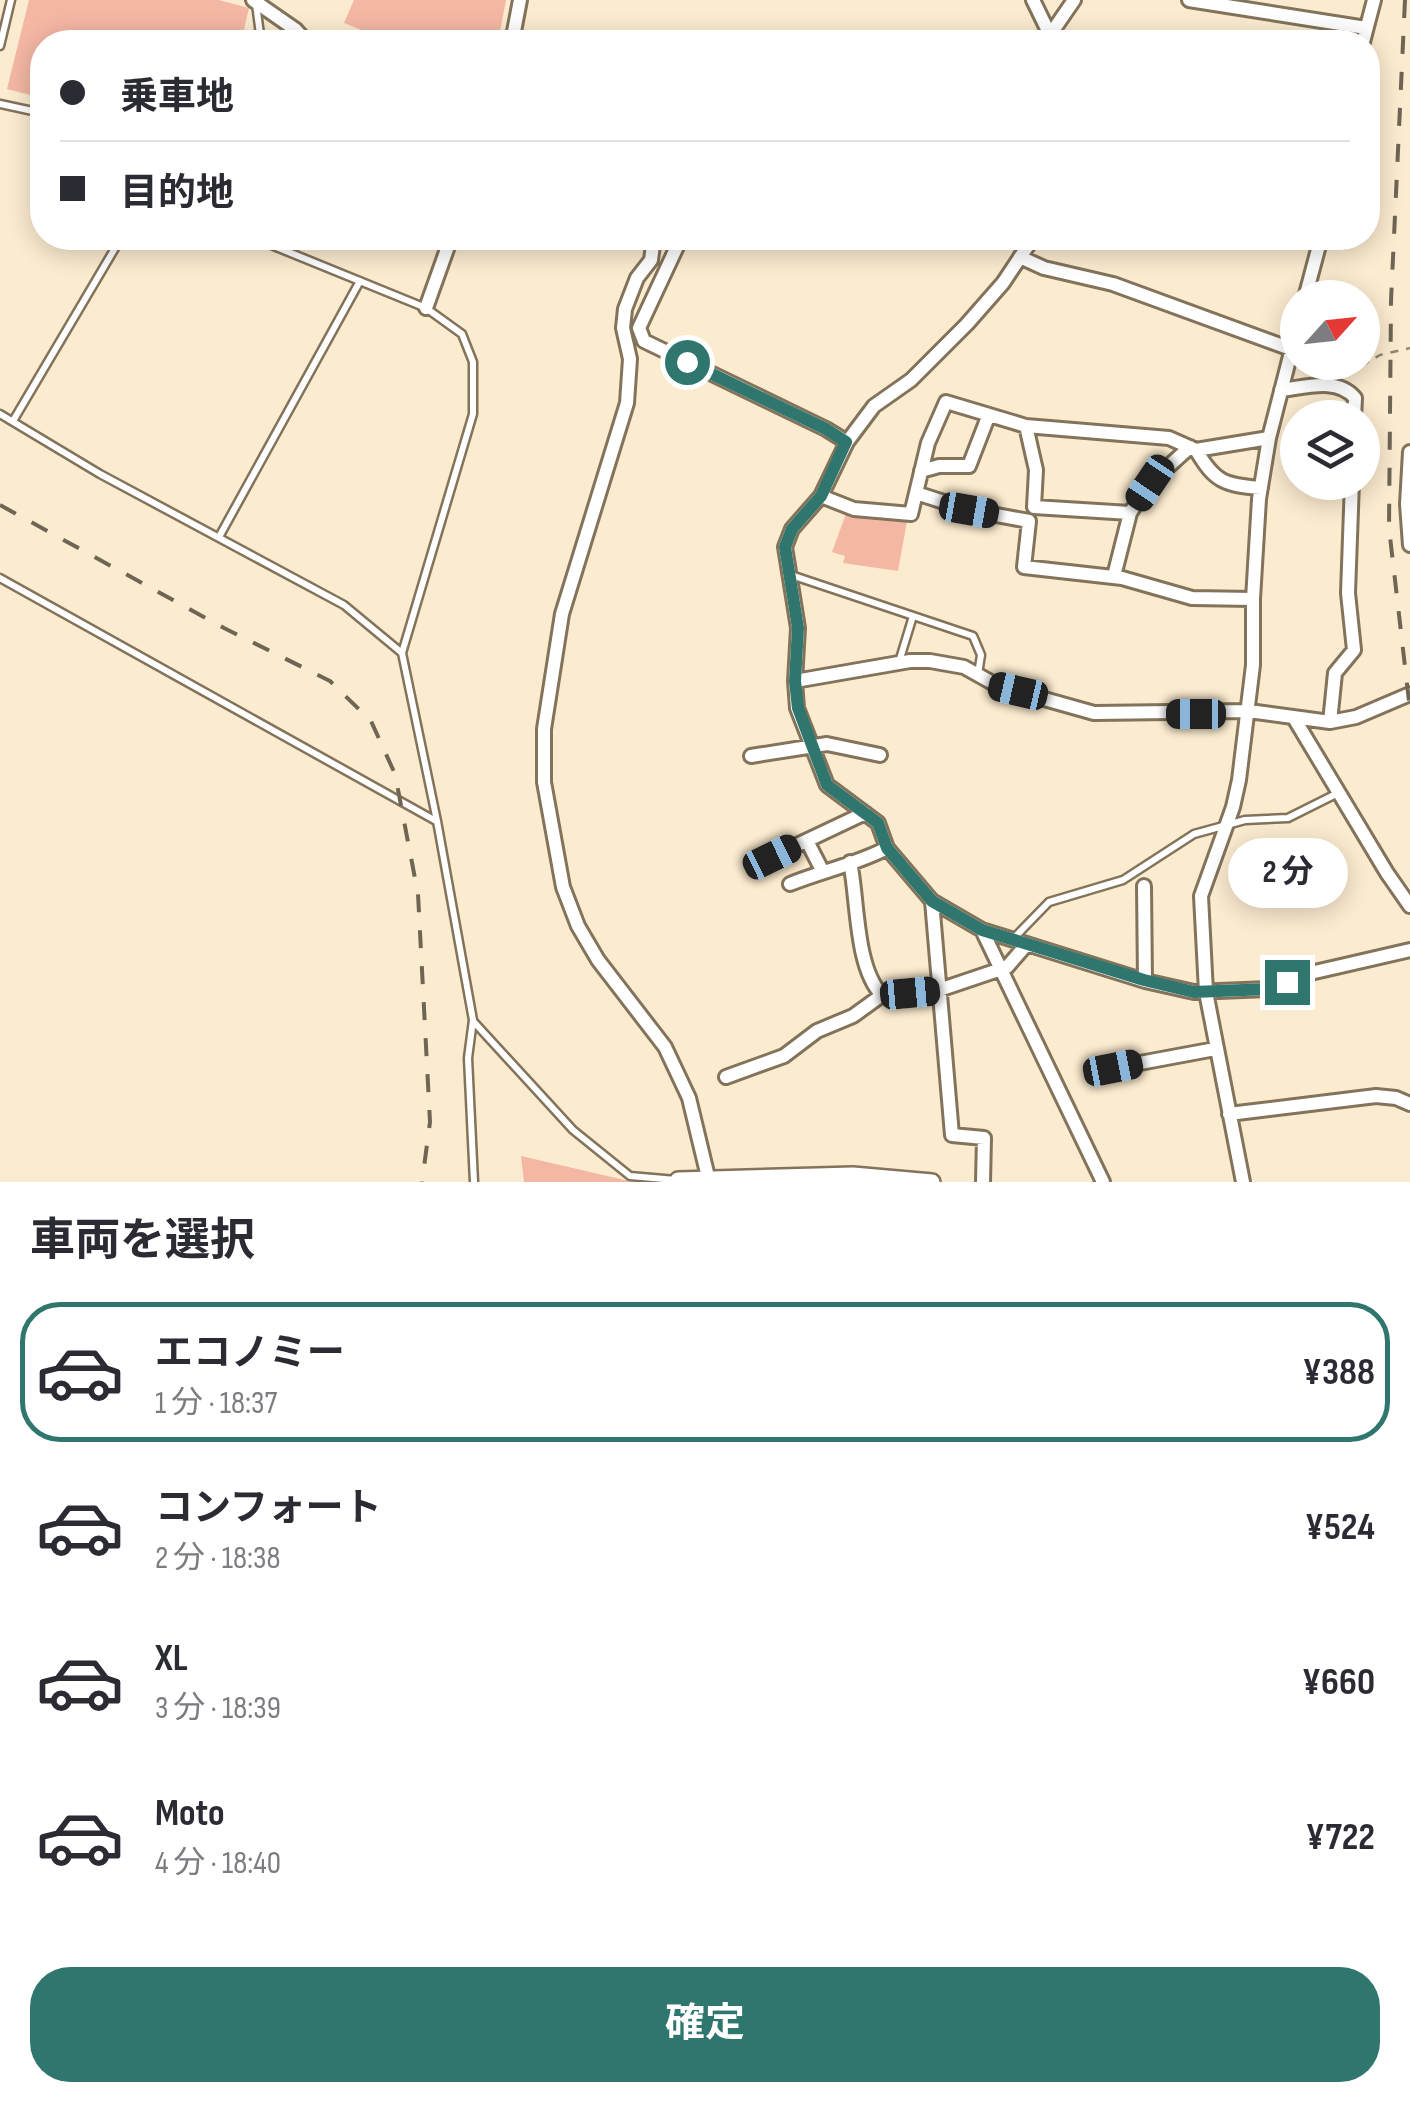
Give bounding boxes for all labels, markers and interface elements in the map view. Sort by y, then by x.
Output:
text: 乗車地 [120,75,234,120]
text: 目的地 [120,171,234,216]
north arrow [1280,280,1380,380]
map controls [1280,280,1380,500]
route start [665,340,710,385]
button: layers [1280,400,1380,500]
car [1121,450,1179,516]
car [937,490,1001,530]
car [985,670,1051,712]
car [1166,699,1226,729]
car [738,830,806,884]
callout: 2 分 [1227,837,1347,907]
text: 2 分 [1262,853,1314,892]
route end [1265,960,1310,1005]
car [879,975,941,1011]
car [1081,1048,1145,1088]
text: 車両を選択 [30,1214,255,1269]
icon: car [35,1327,125,1417]
text: エコノミー [155,1331,345,1376]
text: ¥388 [1303,1350,1375,1395]
text: 1 分 · 18:37 [155,1384,277,1423]
icon: car [35,1482,125,1572]
text: コンフォート [155,1486,382,1531]
text: ¥524 [1305,1505,1375,1550]
text: 2 分 · 18:38 [155,1539,281,1578]
text: XL [155,1636,188,1681]
icon: car [35,1637,125,1727]
text: ¥660 [1302,1660,1375,1705]
text: 3 分 · 18:39 [155,1689,281,1728]
text: Moto [155,1791,225,1836]
icon: car [35,1792,125,1882]
text: ¥722 [1305,1815,1375,1860]
text: 4 分 · 18:40 [155,1844,281,1883]
button: 確定 [30,1967,1380,2082]

